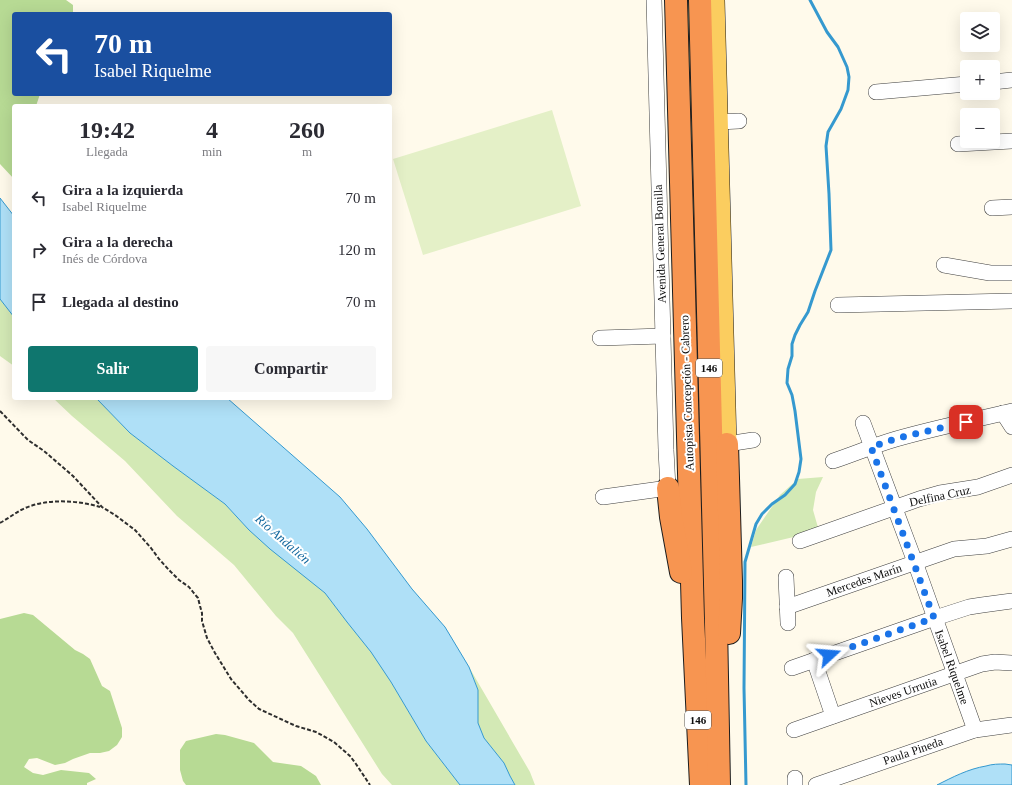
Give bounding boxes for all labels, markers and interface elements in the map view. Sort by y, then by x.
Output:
map controls [960,12,1000,148]
button: layers [960,12,1000,52]
icon: left [28,28,80,80]
text: 70 m [94,28,152,59]
button: + [960,60,1000,100]
text: Isabel Riquelme [94,61,211,81]
button: − [960,108,1000,148]
text: 19:42 [79,117,135,143]
text: 4 [206,117,218,143]
text: 260 [289,117,325,143]
text: Llegada [86,144,128,159]
text: min [202,144,222,159]
text: m [302,144,312,159]
text: Gira a la izquierda [62,182,183,198]
street label: Avenida General Bonilla [651,184,669,304]
icon: left [28,187,50,209]
text: 70 m [346,190,376,206]
text: Isabel Riquelme [62,199,147,214]
text: Gira a la derecha [62,234,173,250]
icon: right [28,239,50,261]
text: 120 m [338,242,376,258]
text: Inés de Córdova [62,251,147,266]
icon: arrive [28,291,50,313]
text: Llegada al destino [62,294,179,310]
text: 70 m [346,294,376,310]
street label: Autopista Concepción - Cabrero [677,315,697,471]
button: Salir [28,346,198,392]
button: Compartir [206,346,376,392]
road number: 146 [696,359,722,377]
pin [949,405,983,439]
icon: arrive [955,411,977,433]
street label: Delfina Cruz [908,483,972,509]
water label: Río Andalién [252,510,314,567]
street label: Mercedes Marín [824,561,904,599]
street label: Isabel Riquelme [932,628,972,706]
position arrow [808,634,850,676]
street label: Nieves Urrutia [867,674,939,710]
road number: 146 [685,711,711,729]
street label: Paula Pineda [881,734,945,768]

